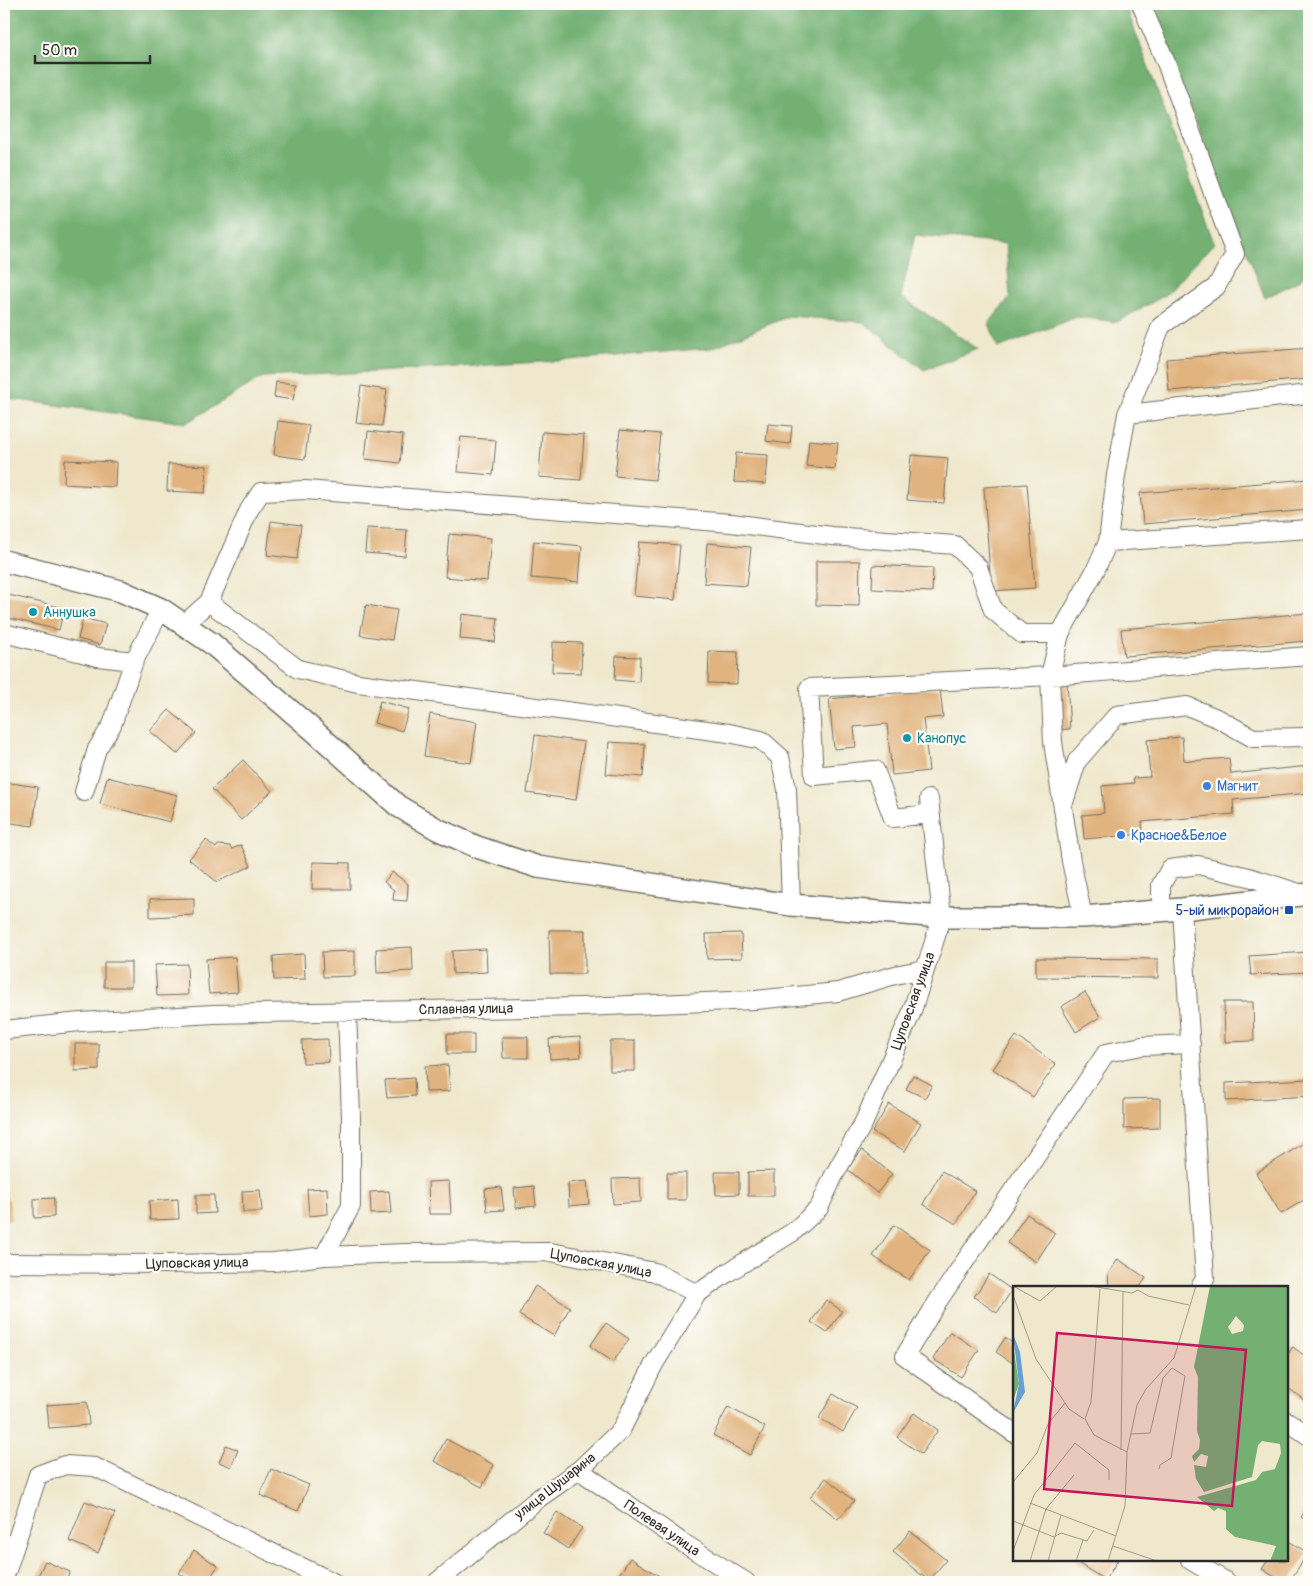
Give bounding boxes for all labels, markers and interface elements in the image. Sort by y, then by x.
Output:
scale bar [35,32,150,64]
text: 50 m [42,41,77,60]
place label: Аннушка [43,604,96,621]
marker: Аннушка [27,606,39,618]
place label: Канопус [917,730,966,747]
marker: Канопус [901,732,913,744]
place label: Магнит [1217,778,1259,795]
marker: Магнит [1201,780,1213,792]
place label: Красное&Белое [1131,827,1227,844]
marker: Красное&Белое [1115,829,1127,841]
place label: 5-ый микрорайон [1176,902,1279,919]
marker: 5-ый микрорайон [1283,904,1295,916]
street label: Цуповская улица [887,950,939,1052]
street label: Сплавная улица [419,1000,513,1018]
street label: Цуповская улица [549,1245,653,1281]
street label: Цуповская улица [145,1254,249,1272]
inset map [1013,1286,1288,1561]
street label: улица Шушарина [510,1449,599,1524]
street label: Полевая улица [621,1496,703,1560]

